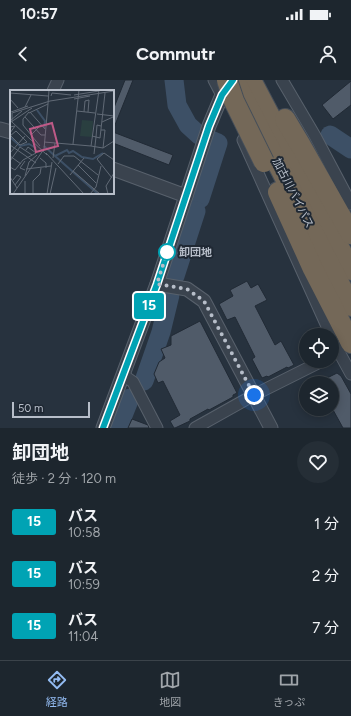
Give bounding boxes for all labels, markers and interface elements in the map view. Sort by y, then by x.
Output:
text: 10:57 [20,5,58,23]
icon: back [12,43,34,65]
text: Commutr [136,43,215,65]
icon: person [317,43,339,65]
inset map [10,90,114,194]
street label: 加古川バイパス [270,156,316,230]
marker: 卸団地 [158,243,176,261]
place label: 卸団地 [179,246,212,259]
line badge: 15 [131,293,167,319]
text: 15 [142,297,156,314]
map controls [299,328,339,416]
button: locate [299,328,339,368]
button: layers [299,376,339,416]
your location [244,385,264,405]
scale bar [12,400,90,419]
text: 50 m [18,402,43,415]
text: 卸団地 [12,441,69,464]
button: heart [297,441,339,483]
text: 徒歩 · 2 分 · 120 m [12,471,116,486]
text: バス [68,507,98,525]
text: 15 [27,513,41,530]
text: 1 分 [314,515,339,533]
text: 10:58 [68,525,100,540]
text: バス [68,559,98,577]
text: 15 [27,565,41,582]
text: 2 分 [312,567,339,585]
text: 10:59 [68,577,100,592]
text: バス [68,611,98,629]
text: 15 [27,617,41,634]
text: 7 分 [312,619,339,637]
text: 11:04 [68,629,98,644]
tab: 経路 [46,669,68,709]
tab: 地図 [159,669,181,709]
tab: きっぷ [273,669,305,709]

